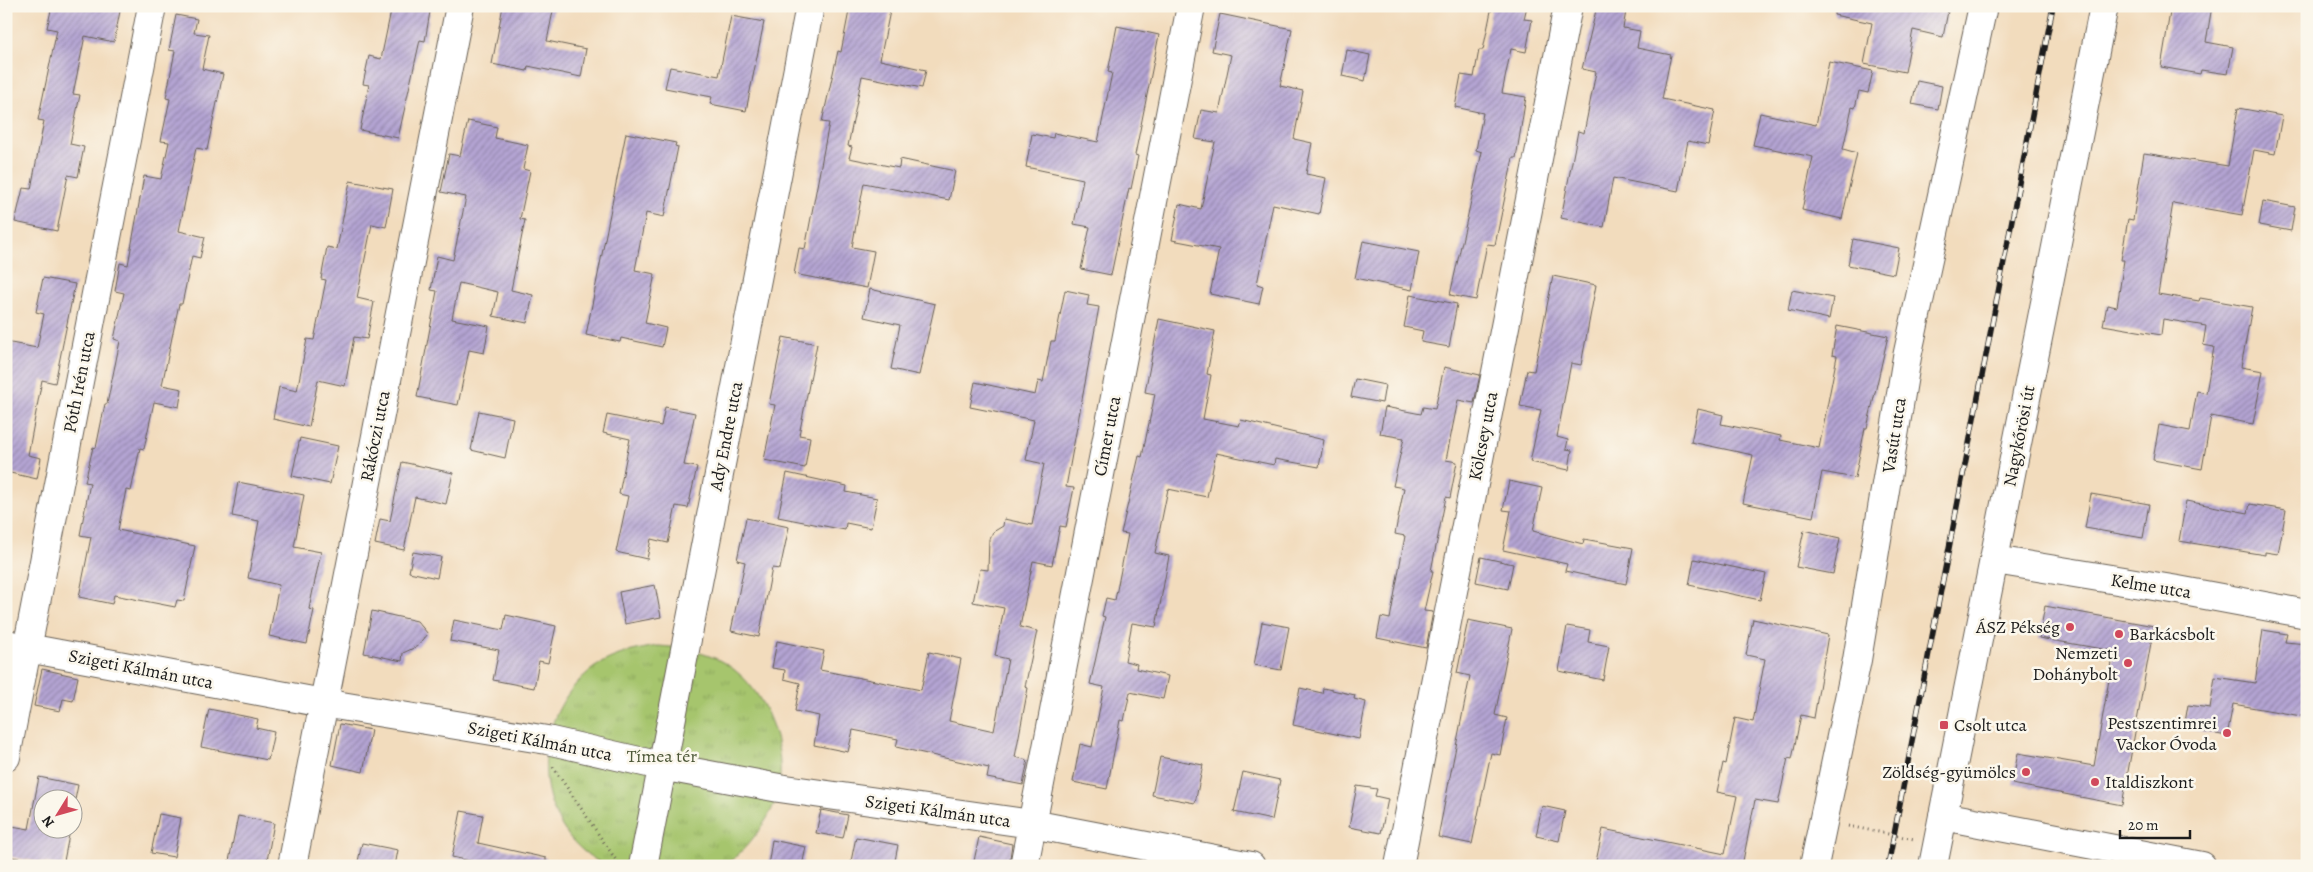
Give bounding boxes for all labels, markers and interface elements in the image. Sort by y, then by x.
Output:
street label: Póth Irén utca [57,328,101,435]
street label: Ady Endre utca [703,379,748,494]
street label: Nagykőrösi út [1997,383,2041,489]
street label: Rákóczi utca [354,388,396,484]
street label: Kölcsey utca [1463,389,1503,483]
street label: Címer utca [1087,393,1127,478]
street label: Vasút utca [1876,395,1912,475]
street label: Kelme utca [2109,568,2194,604]
place label: ÁSZ Pékség [1975,615,2060,639]
marker: ÁSZ Pékség [2064,621,2076,633]
place label: Barkácsbolt [2129,622,2215,646]
marker: Barkácsbolt [2113,628,2125,640]
place label: Nemzeti Dohánybolt [2032,641,2118,686]
street label: Szigeti Kálmán utca [67,643,216,695]
marker: Nemzeti Dohánybolt [2122,657,2134,669]
place label: Pestszentimrei Vackor Óvoda [2107,711,2218,756]
place label: Csolt utca [1954,713,2027,737]
street label: Szigeti Kálmán utca [466,715,615,767]
marker: Csolt utca [1938,719,1950,731]
marker: Pestszentimrei Vackor Óvoda [2221,727,2233,739]
park label: Tímea tér [627,744,697,768]
place label: Zöldség-gyümölcs [1882,760,2016,784]
marker: Zöldség-gyümölcs [2020,766,2032,778]
place label: Italdiszkont [2105,770,2194,794]
marker: Italdiszkont [2089,776,2101,788]
street label: Szigeti Kálmán utca [864,789,1013,833]
north arrow [32,790,82,840]
scale bar [2120,807,2190,839]
text: N [37,812,59,831]
text: 20 m [2128,815,2159,835]

